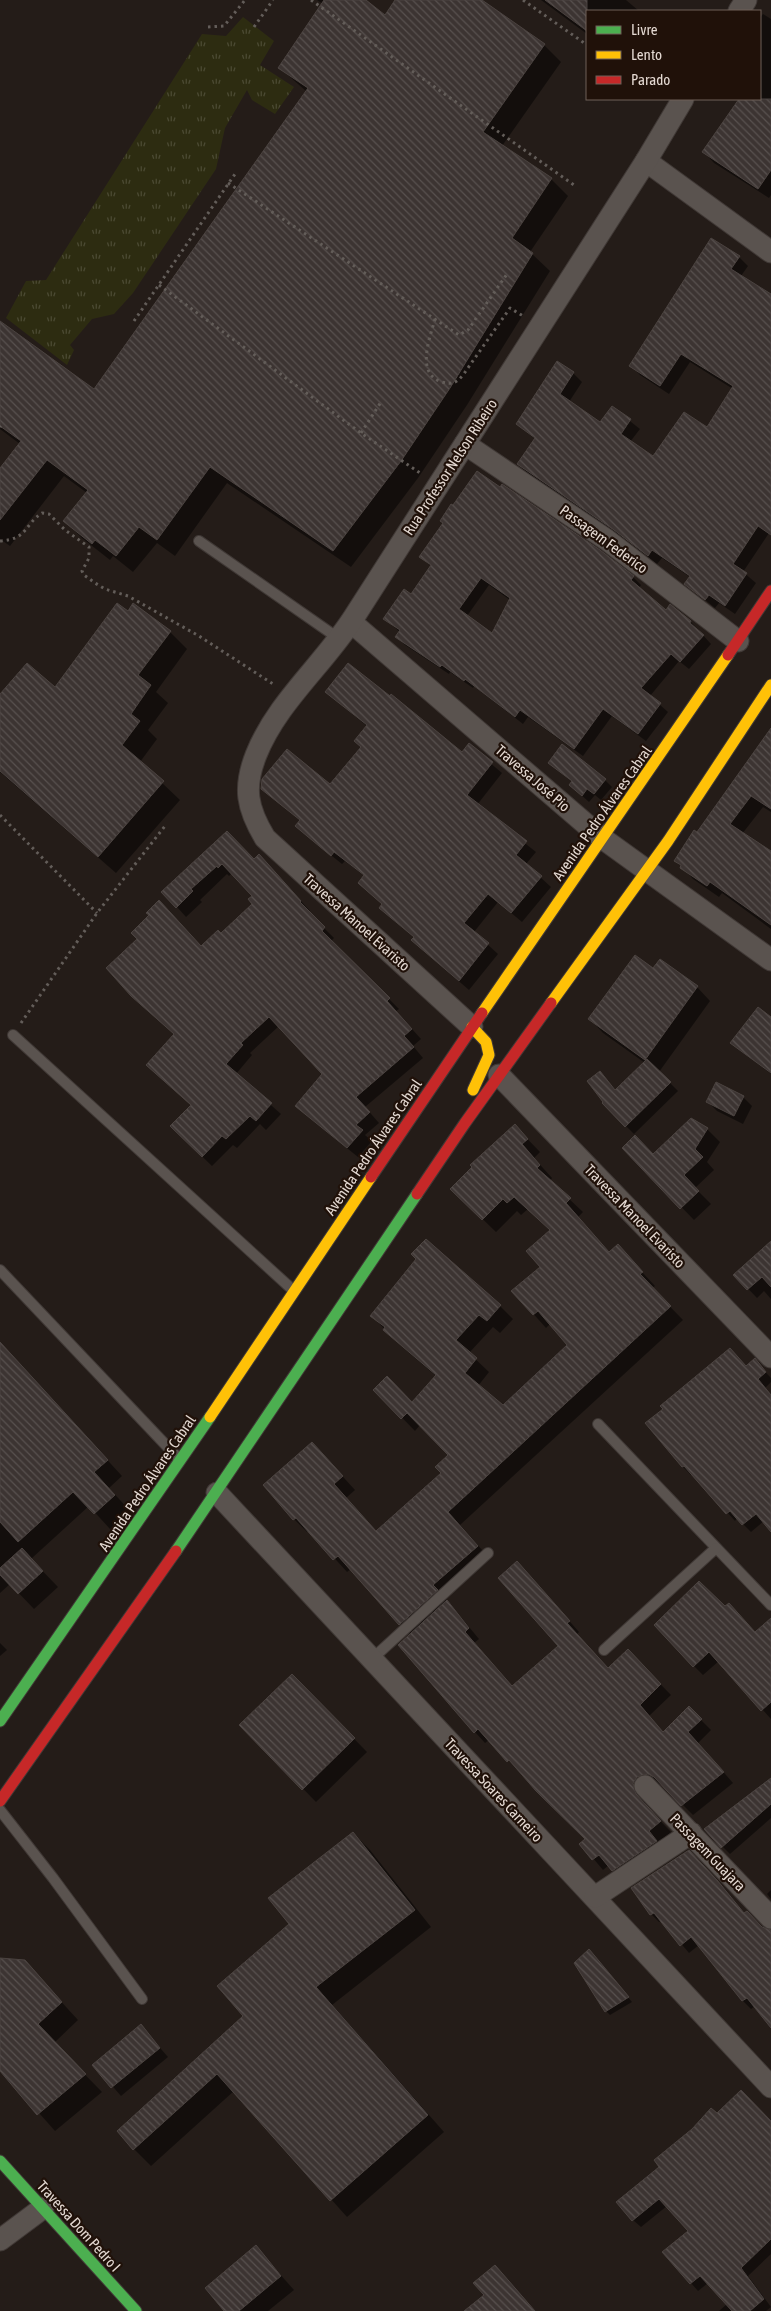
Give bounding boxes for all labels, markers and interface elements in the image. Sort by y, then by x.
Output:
legend [586,10,761,100]
text: Livre [631,21,658,38]
text: Lento [631,46,662,63]
text: Parado [631,71,670,88]
street label: Rua Professor Nelson Ribeiro [400,396,500,538]
street label: Passagem Federico [557,501,651,577]
street label: Travessa José Pio [492,741,574,815]
street label: Avenida Pedro Álvares Cabral [549,742,655,884]
street label: Travessa Manoel Evaristo [300,870,414,974]
street label: Avenida Pedro Álvares Cabral [321,1076,425,1218]
street label: Travessa Manoel Evaristo [581,1161,689,1271]
street label: Avenida Pedro Álvares Cabral [95,1412,199,1554]
street label: Travessa Soares Carneiro [442,1735,546,1845]
street label: Passagem Guajara [667,1810,749,1894]
street label: Travessa Dom Pedro I [34,2177,124,2275]

